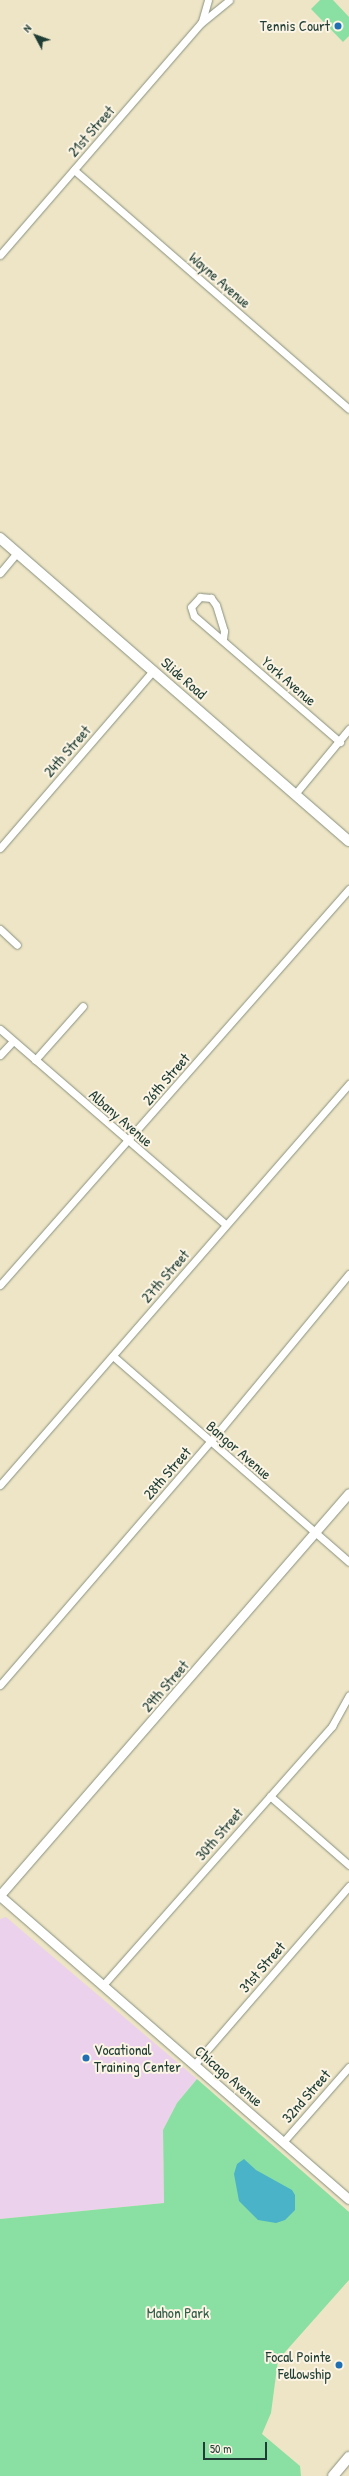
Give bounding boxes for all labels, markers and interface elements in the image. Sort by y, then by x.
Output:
north arrow [16,16,56,56]
place label: Tennis Court [260,17,330,35]
text: N [20,21,34,35]
marker: Tennis Court [333,21,343,31]
street label: 21st Street [64,102,118,160]
street label: Wayne Avenue [186,248,254,312]
street label: Slide Road [158,653,210,703]
street label: York Avenue [258,653,320,709]
street label: 24th Street [40,722,94,780]
street label: 26th Street [139,1049,193,1109]
street label: Albany Avenue [86,1086,156,1150]
street label: 27th Street [137,1246,193,1306]
street label: Bangor Avenue [203,1417,275,1483]
street label: 28th Street [139,1443,195,1503]
street label: 29th Street [138,1657,192,1715]
street label: 30th Street [191,1804,247,1864]
street label: 31st Street [235,1938,289,1996]
place label: Vocational Training Center [94,2040,181,2075]
street label: Chicago Avenue [191,2042,267,2110]
marker: Vocational Training Center [81,2053,91,2063]
street label: 32nd Street [278,2066,334,2126]
park label: Mahon Park [147,2304,209,2322]
place label: Focal Pointe Fellowship [266,2347,331,2382]
marker: Focal Pointe Fellowship [334,2360,344,2370]
scale bar [205,2434,269,2460]
text: 50 m [210,2440,231,2457]

